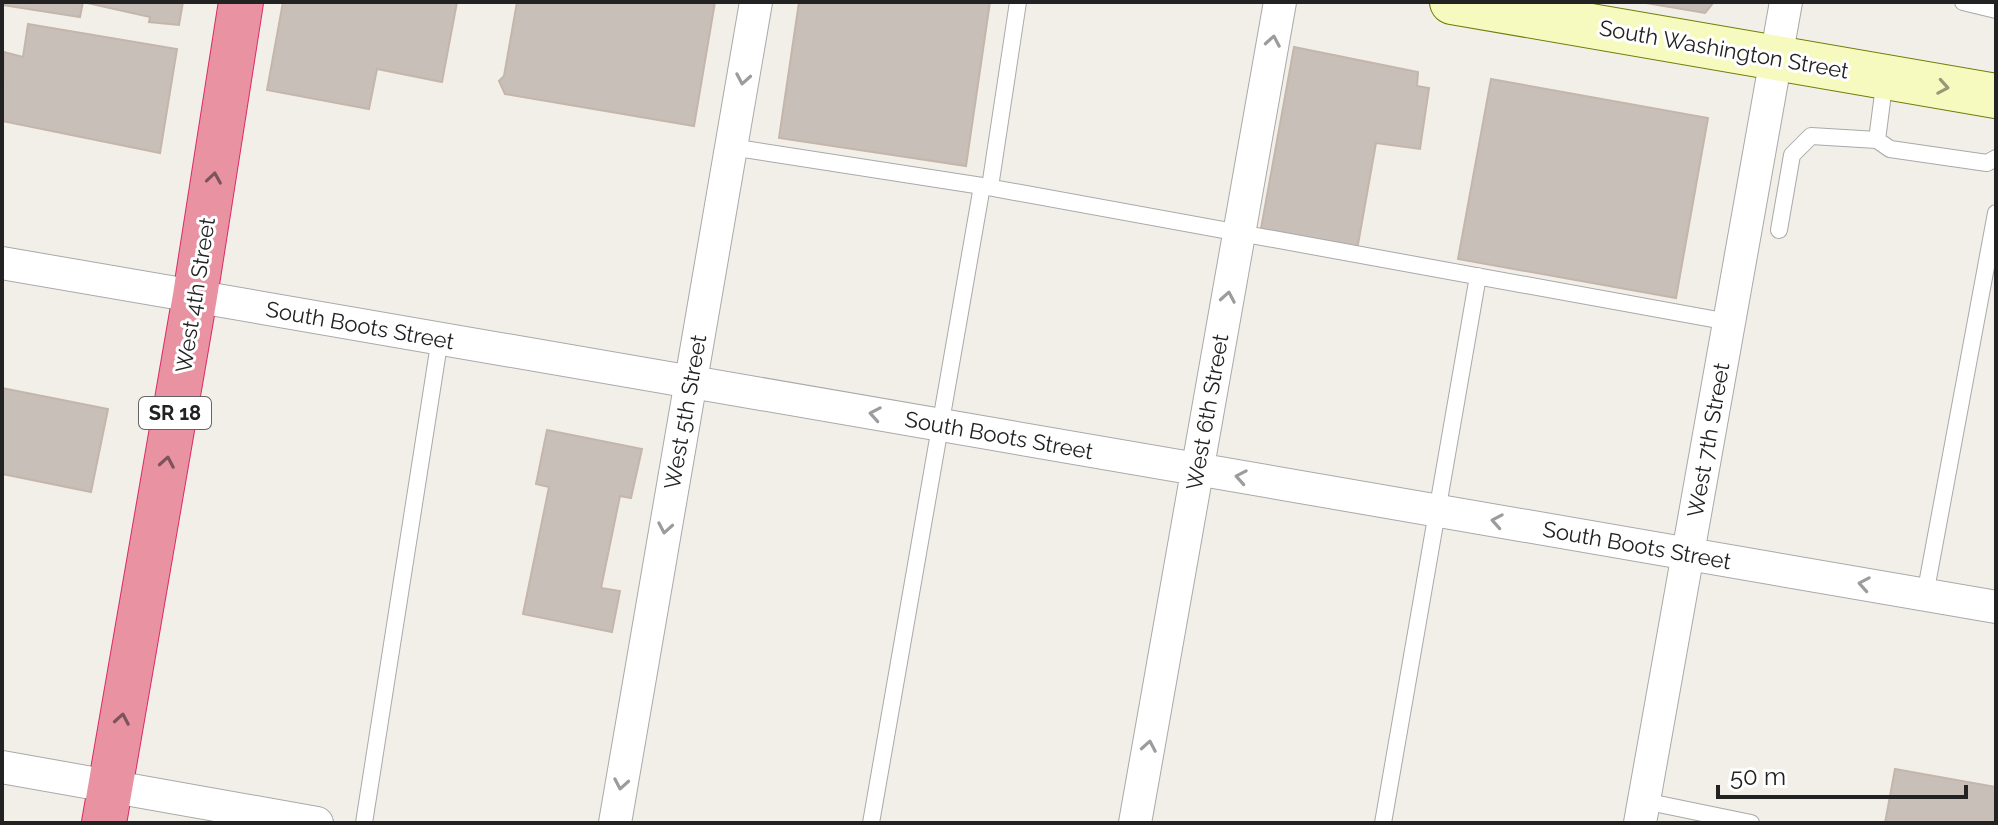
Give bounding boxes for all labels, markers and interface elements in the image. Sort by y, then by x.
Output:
street label: South Washington Street [1597,14,1851,84]
one-way arrow [1264,34,1281,48]
one-way arrow [735,72,752,86]
one-way arrow [1936,77,1949,94]
one-way arrow [205,172,222,185]
street label: West 4th Street [170,215,220,375]
one-way arrow [1218,290,1235,304]
street label: South Boots Street [264,296,457,354]
street label: West 6th Street [1180,331,1234,492]
street label: West 5th Street [659,332,712,491]
street label: West 7th Street [1682,360,1735,519]
road number: SR 18 [139,397,211,429]
one-way arrow [868,406,881,423]
street label: South Boots Street [903,406,1096,464]
one-way arrow [157,456,174,469]
one-way arrow [1234,469,1248,486]
one-way arrow [1491,514,1504,531]
street label: South Boots Street [1541,516,1734,574]
one-way arrow [658,521,675,535]
one-way arrow [1857,577,1871,594]
one-way arrow [113,712,130,725]
one-way arrow [1139,739,1156,753]
scale bar [1718,749,1966,799]
text: 50 m [1730,762,1786,791]
one-way arrow [614,778,631,791]

